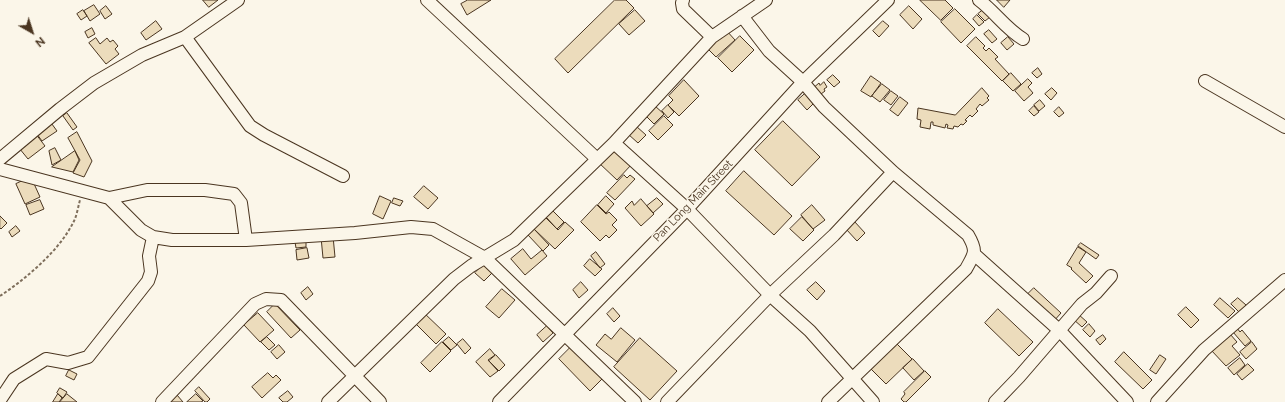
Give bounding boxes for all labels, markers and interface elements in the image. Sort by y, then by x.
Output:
north arrow [12,12,52,52]
text: N [33,34,47,49]
street label: Pan Long Main Street [651,157,735,245]

